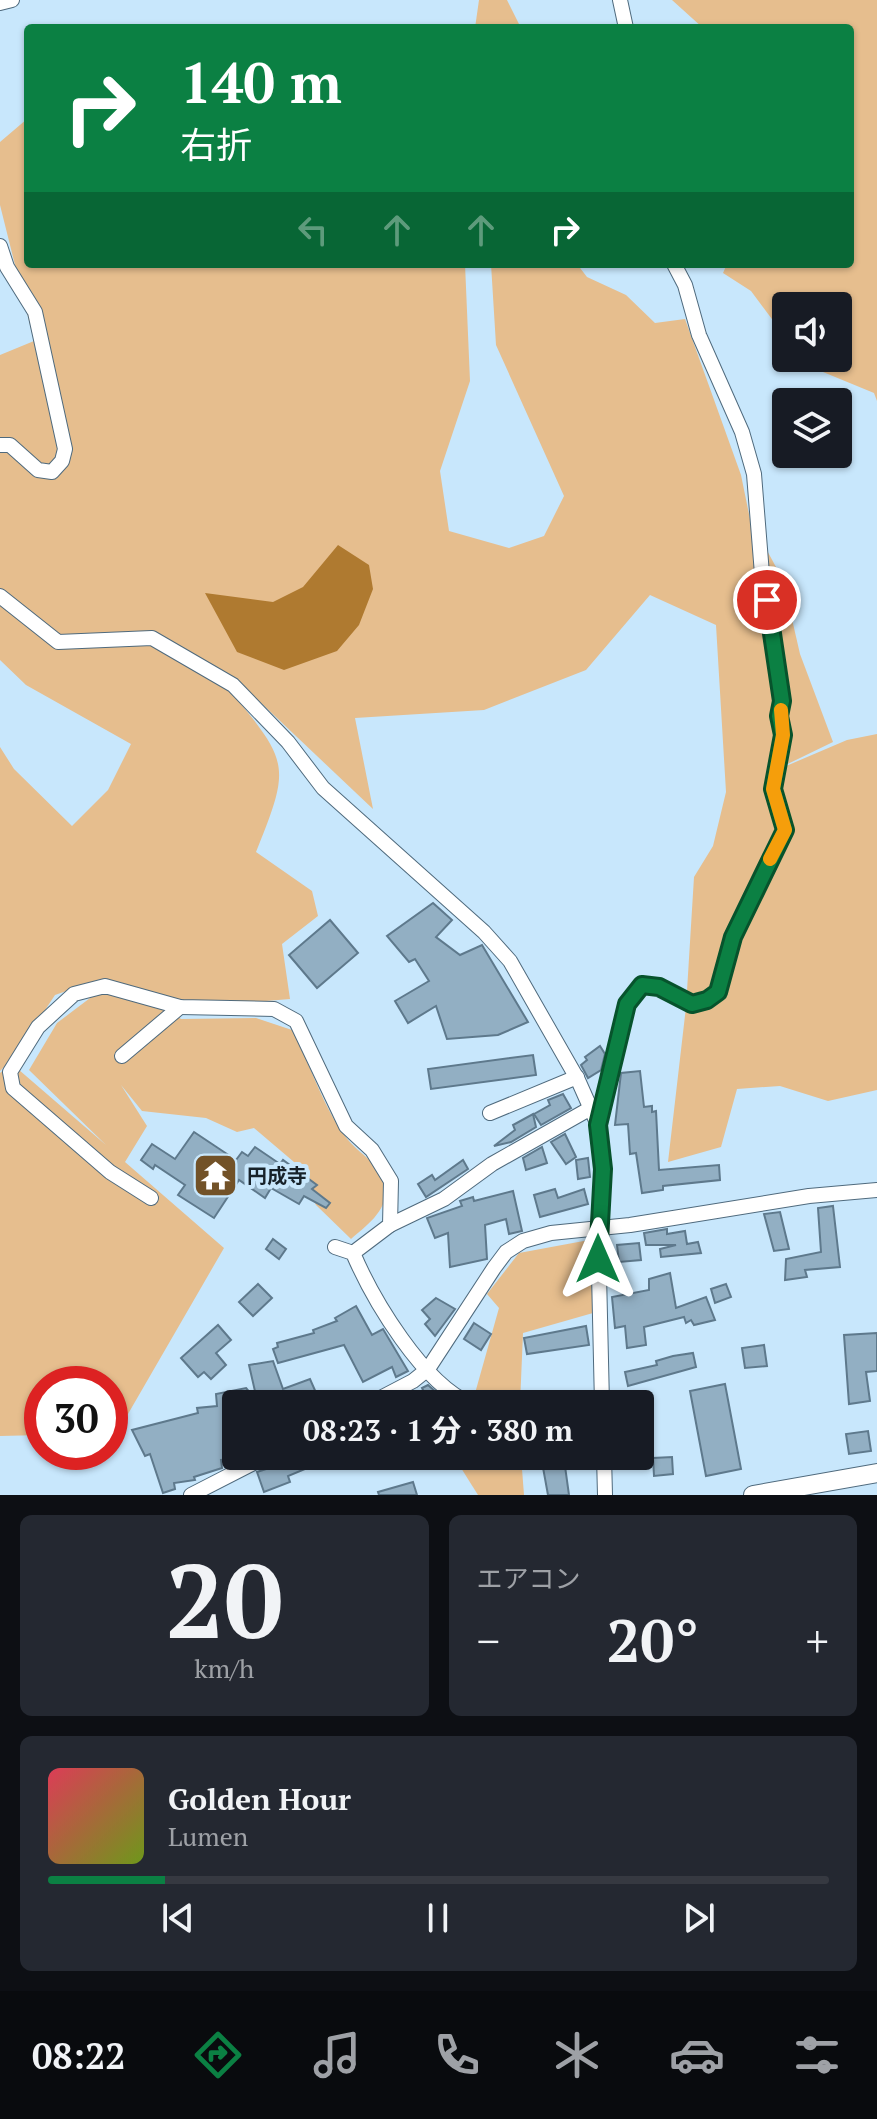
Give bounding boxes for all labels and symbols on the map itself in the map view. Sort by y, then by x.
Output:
pin [733,566,801,634]
temple icon: 円成寺 [192,1152,240,1200]
place label: 円成寺 [247,1162,307,1189]
position arrow [556,1217,640,1301]
speed limit sign: 30 [24,1366,128,1470]

